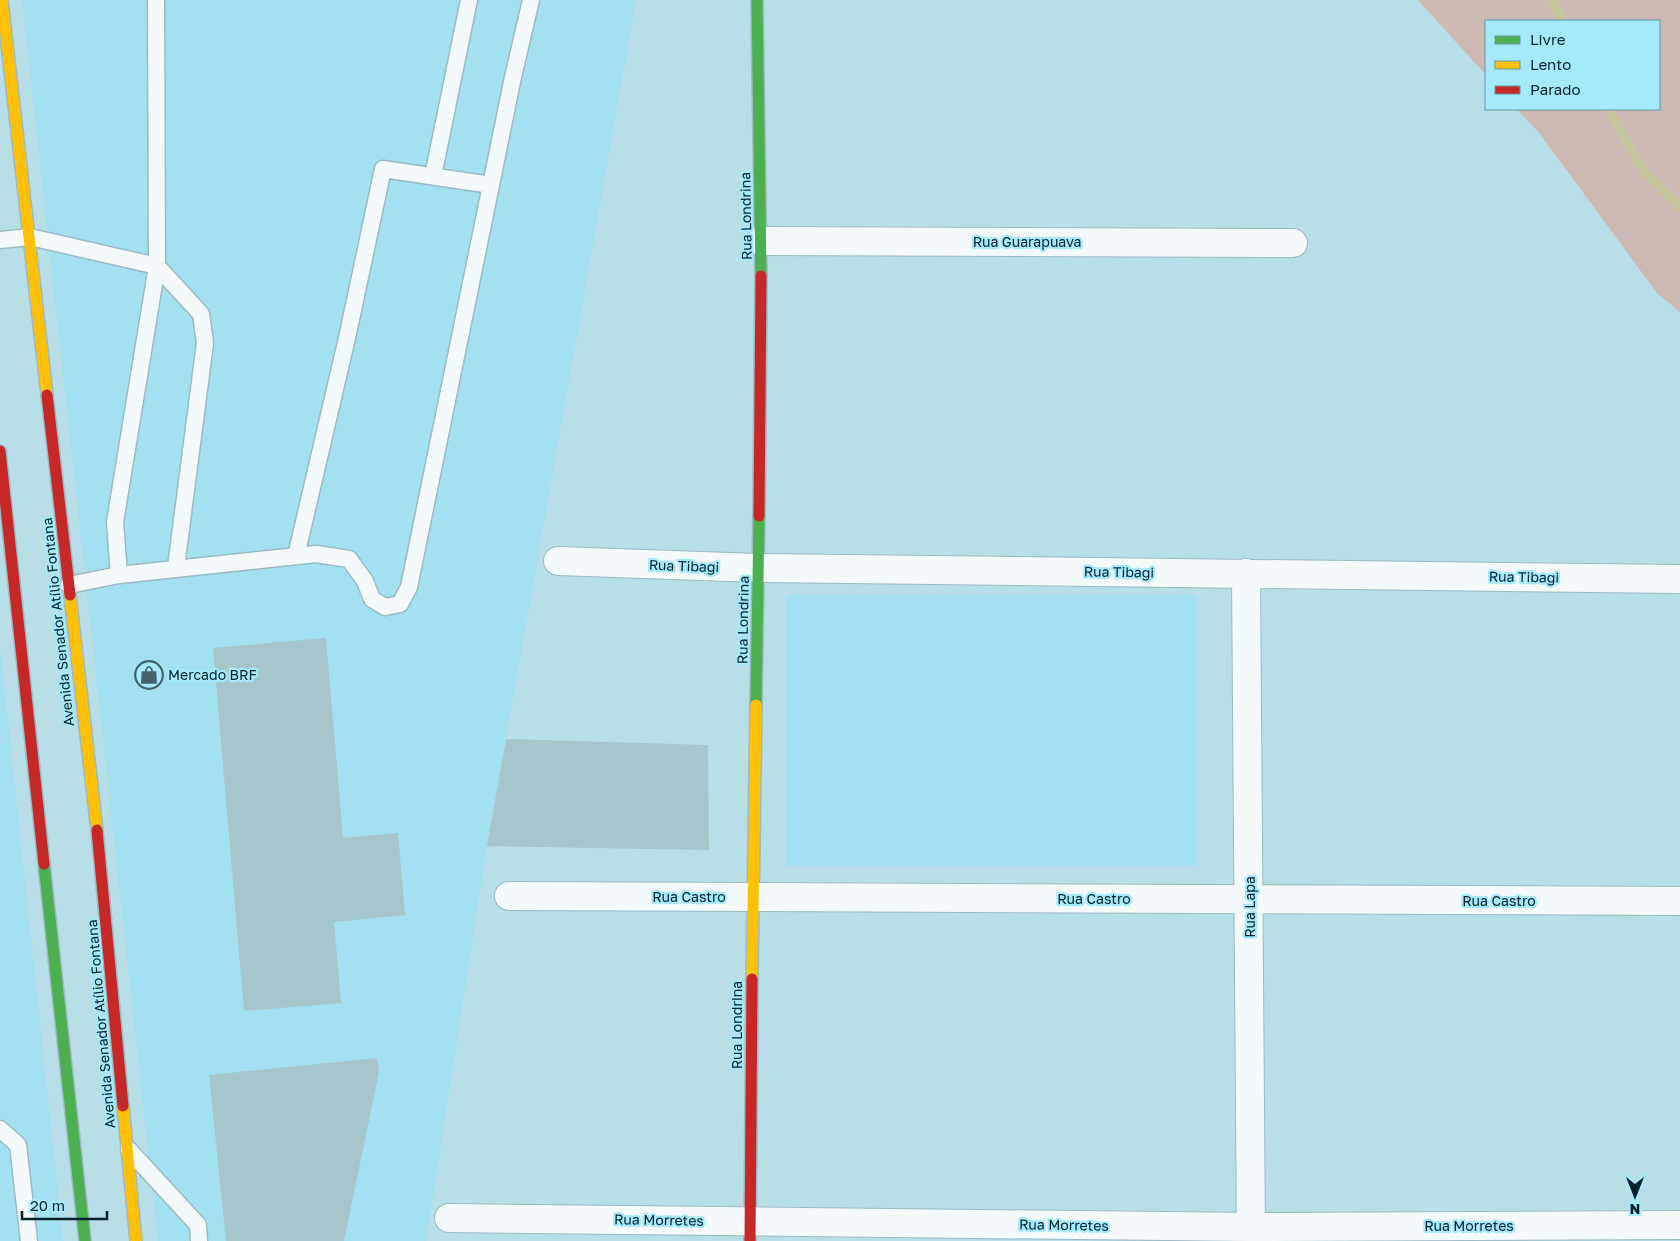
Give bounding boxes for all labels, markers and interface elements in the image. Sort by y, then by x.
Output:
legend [1485,20,1660,110]
text: Livre [1530,30,1566,48]
text: Lento [1530,55,1571,73]
text: Parado [1530,80,1581,98]
street label: Rua Londrina [736,172,755,260]
street label: Rua Guarapuava [973,233,1081,250]
street label: Avenida Senador Atílio Fontana [38,517,77,727]
street label: Rua Tibagi [649,556,720,575]
street label: Rua Tibagi [1084,562,1154,581]
street label: Rua Tibagi [1489,567,1559,586]
street label: Rua Londrina [733,576,752,664]
shop icon: Mercado BRF [134,660,164,690]
place label: Mercado BRF [168,666,257,683]
street label: Rua Lapa [1241,876,1258,938]
street label: Rua Castro [652,888,726,905]
street label: Rua Castro [1057,890,1131,907]
street label: Rua Castro [1462,892,1536,909]
street label: Avenida Senador Atílio Fontana [83,919,118,1129]
street label: Rua Londrina [728,981,745,1069]
north arrow [1610,1171,1660,1221]
scale bar [22,1188,108,1220]
text: 20 m [30,1196,65,1214]
text: N [1630,1201,1640,1218]
street label: Rua Morretes [614,1210,704,1229]
street label: Rua Morretes [1019,1215,1109,1234]
street label: Rua Morretes [1424,1217,1514,1234]

